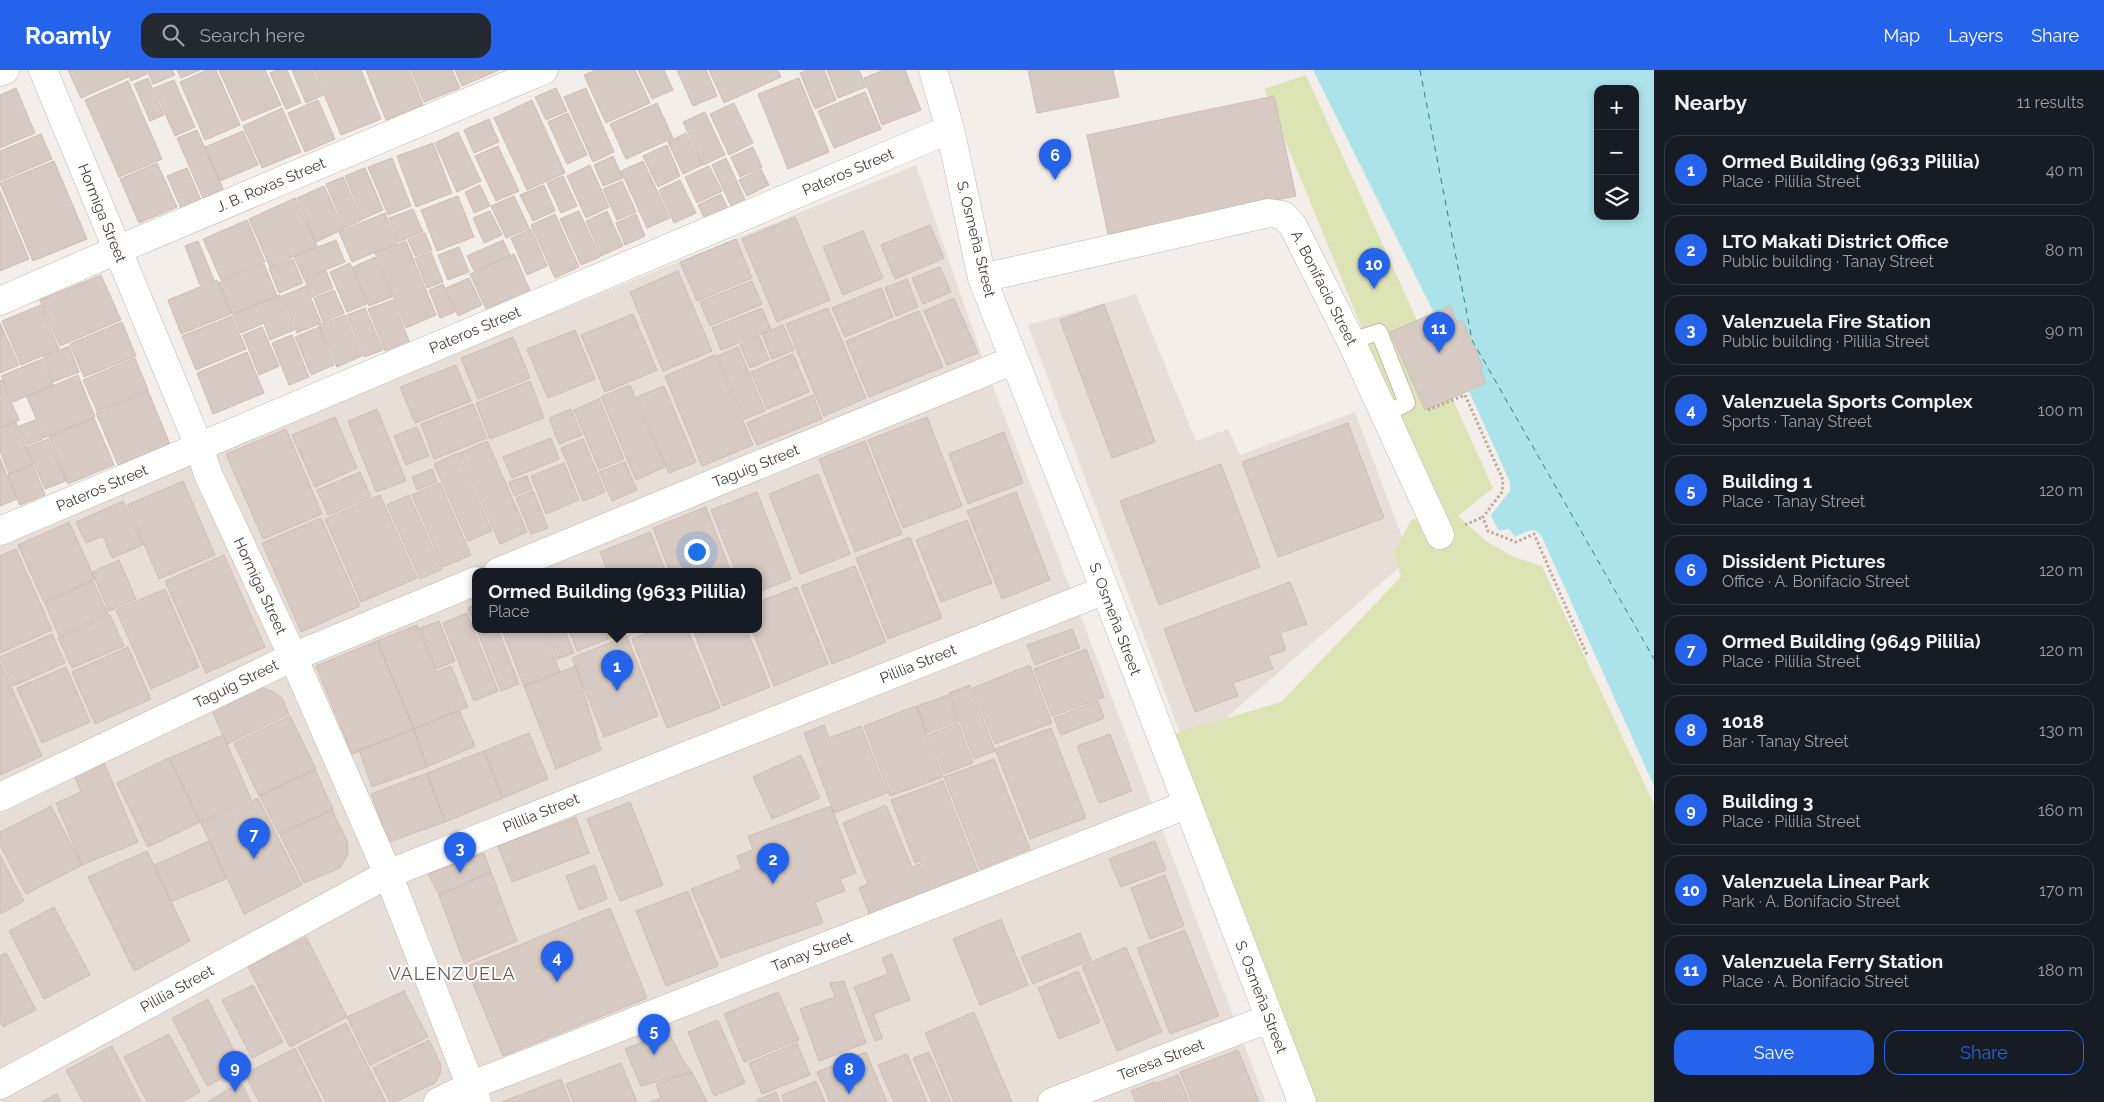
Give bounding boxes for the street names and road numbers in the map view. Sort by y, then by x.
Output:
street label: Pateros Street [800,145,896,199]
street label: J. B. Roxas Street [214,154,328,216]
street label: Hormiga Street [74,161,130,265]
street label: S. Osmeña Street [953,179,999,299]
street label: A. Bonifacio Street [1287,227,1361,349]
street label: Pateros Street [427,303,523,357]
street label: Taguig Street [710,440,802,492]
street label: Pateros Street [54,461,150,515]
street label: Hormiga Street [230,535,290,637]
street label: S. Osmeña Street [1085,560,1145,678]
street label: Pililia Street [877,641,959,687]
street label: Taguig Street [191,656,281,712]
street label: Pililia Street [500,790,582,836]
street label: Tanay Street [769,928,855,976]
street label: S. Osmeña Street [1231,938,1291,1056]
street label: Pililia Street [137,962,217,1016]
street label: Teresa Street [1115,1035,1207,1085]

